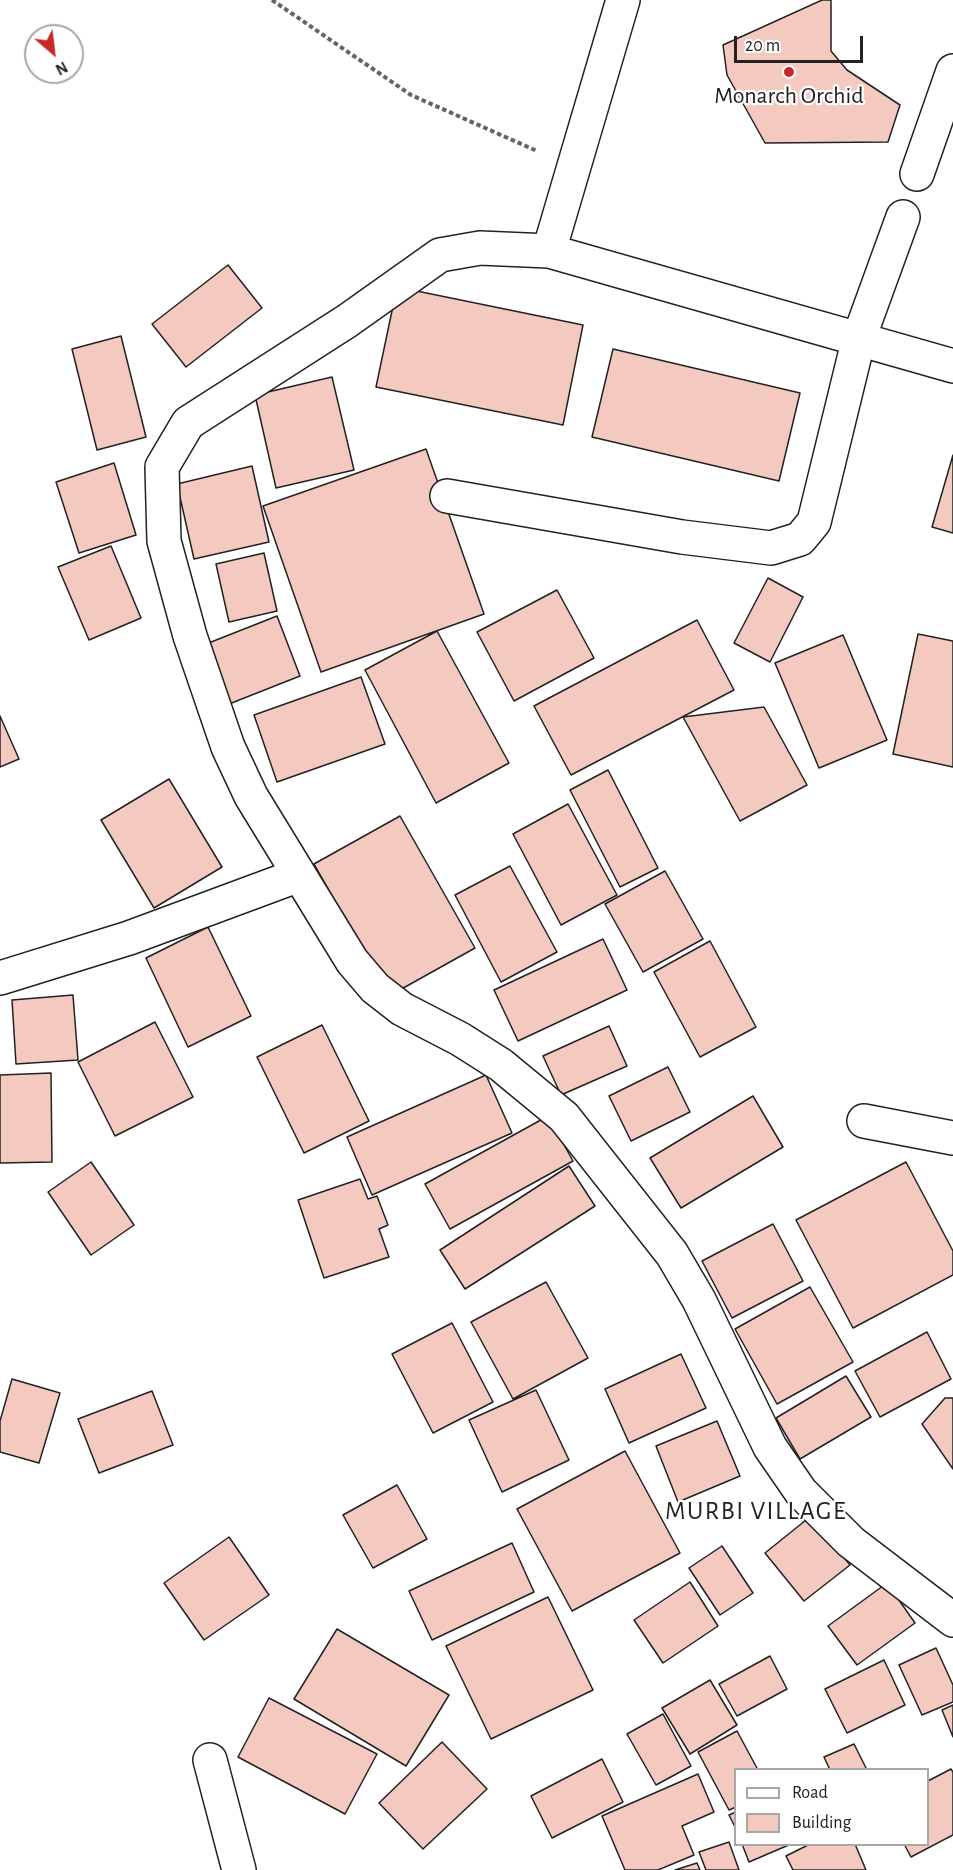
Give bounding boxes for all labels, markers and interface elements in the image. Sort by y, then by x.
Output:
north arrow [24,24,84,84]
scale bar [737,24,866,62]
text: 20 m [745,37,780,55]
text: N [53,58,70,78]
marker: Monarch Orchid [782,65,796,79]
place label: Monarch Orchid [714,82,864,110]
district label: MURBI VILLAGE [665,1495,847,1527]
legend [734,1768,929,1846]
text: Road [792,1784,828,1802]
text: Building [792,1814,851,1832]

